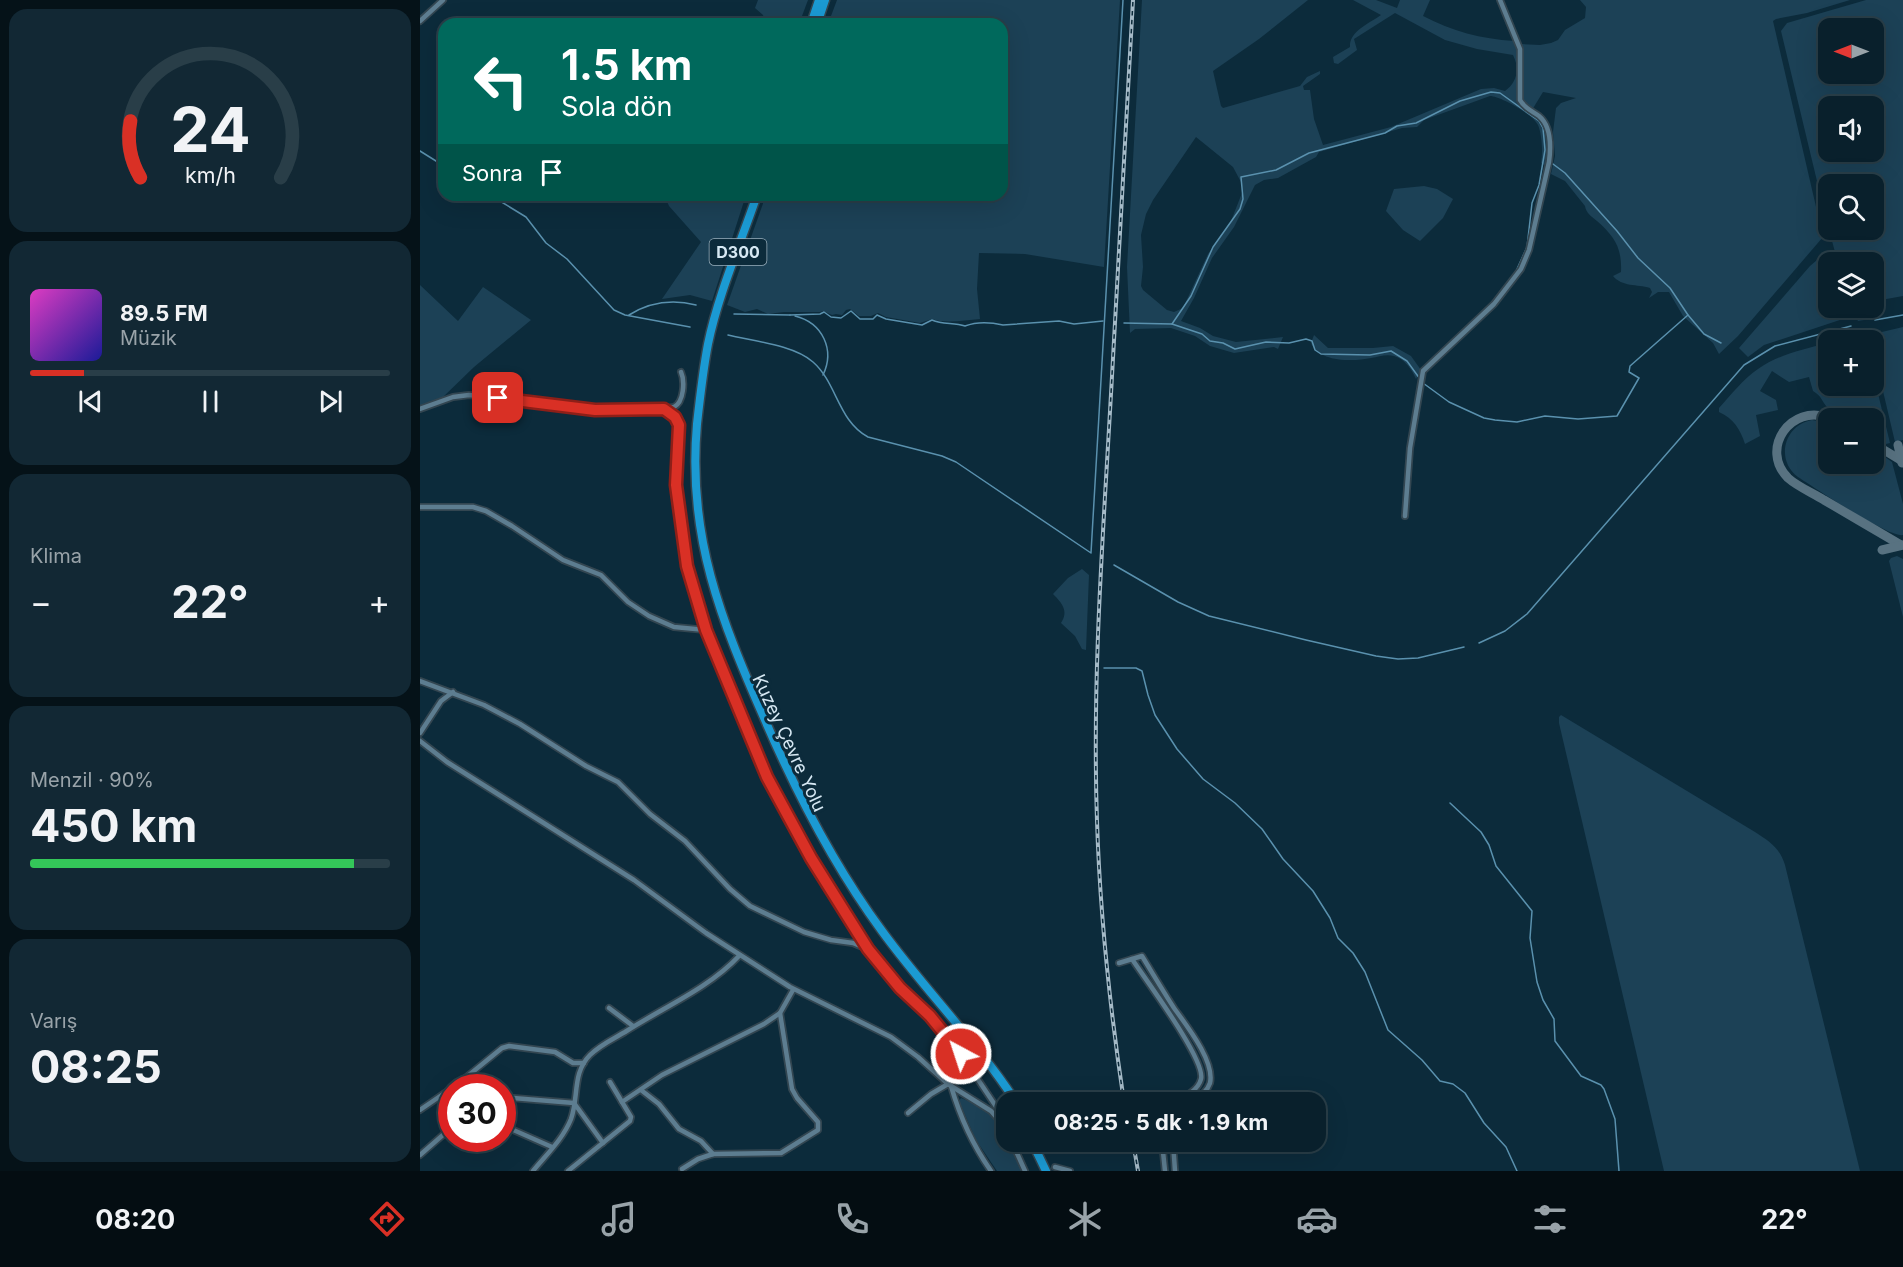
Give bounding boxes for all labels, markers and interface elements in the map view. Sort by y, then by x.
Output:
north arrow [1818,18,1884,84]
map controls [1818,18,1884,474]
text: 1.5 km [561,39,692,90]
icon: left [462,42,540,120]
text: Sola dön [561,90,672,123]
text: 24 [170,92,250,167]
button: sound [1818,96,1884,162]
icon: arrive [535,156,568,189]
text: Sonra [462,160,523,186]
text: km/h [185,162,235,188]
button: search [1818,174,1884,240]
road number: D300 [710,239,766,265]
button: layers [1818,252,1884,318]
text: 89.5 FM [120,300,208,326]
text: Müzik [120,326,177,350]
button: + [1818,330,1884,396]
pin [472,372,523,423]
icon: arrive [481,381,514,414]
icon: previous [74,385,107,418]
icon: pause [194,385,227,418]
icon: next [314,385,347,418]
button: − [1818,408,1884,474]
text: Klima [30,544,82,568]
text: 22° [171,574,249,629]
text: − [30,582,52,622]
text: + [368,582,390,622]
street label: Kuzey Çevre Yolu [748,671,830,815]
text: Menzil · 90% [30,768,154,792]
text: 450 km [30,798,197,853]
text: Varış [30,1009,77,1033]
position arrow [929,1022,993,1086]
text: 08:25 [30,1039,162,1094]
speed limit sign: 30 [438,1074,516,1152]
text: 08:25 · 5 dk · 1.9 km [1054,1109,1268,1135]
icon: directions [366,1198,408,1240]
icon: music [598,1198,640,1240]
icon: phone [831,1198,873,1240]
icon: climate [1064,1198,1106,1240]
icon: car [1296,1198,1338,1240]
icon: filters [1529,1198,1571,1240]
text: 08:20 [95,1203,175,1236]
text: 22° [1761,1203,1808,1236]

